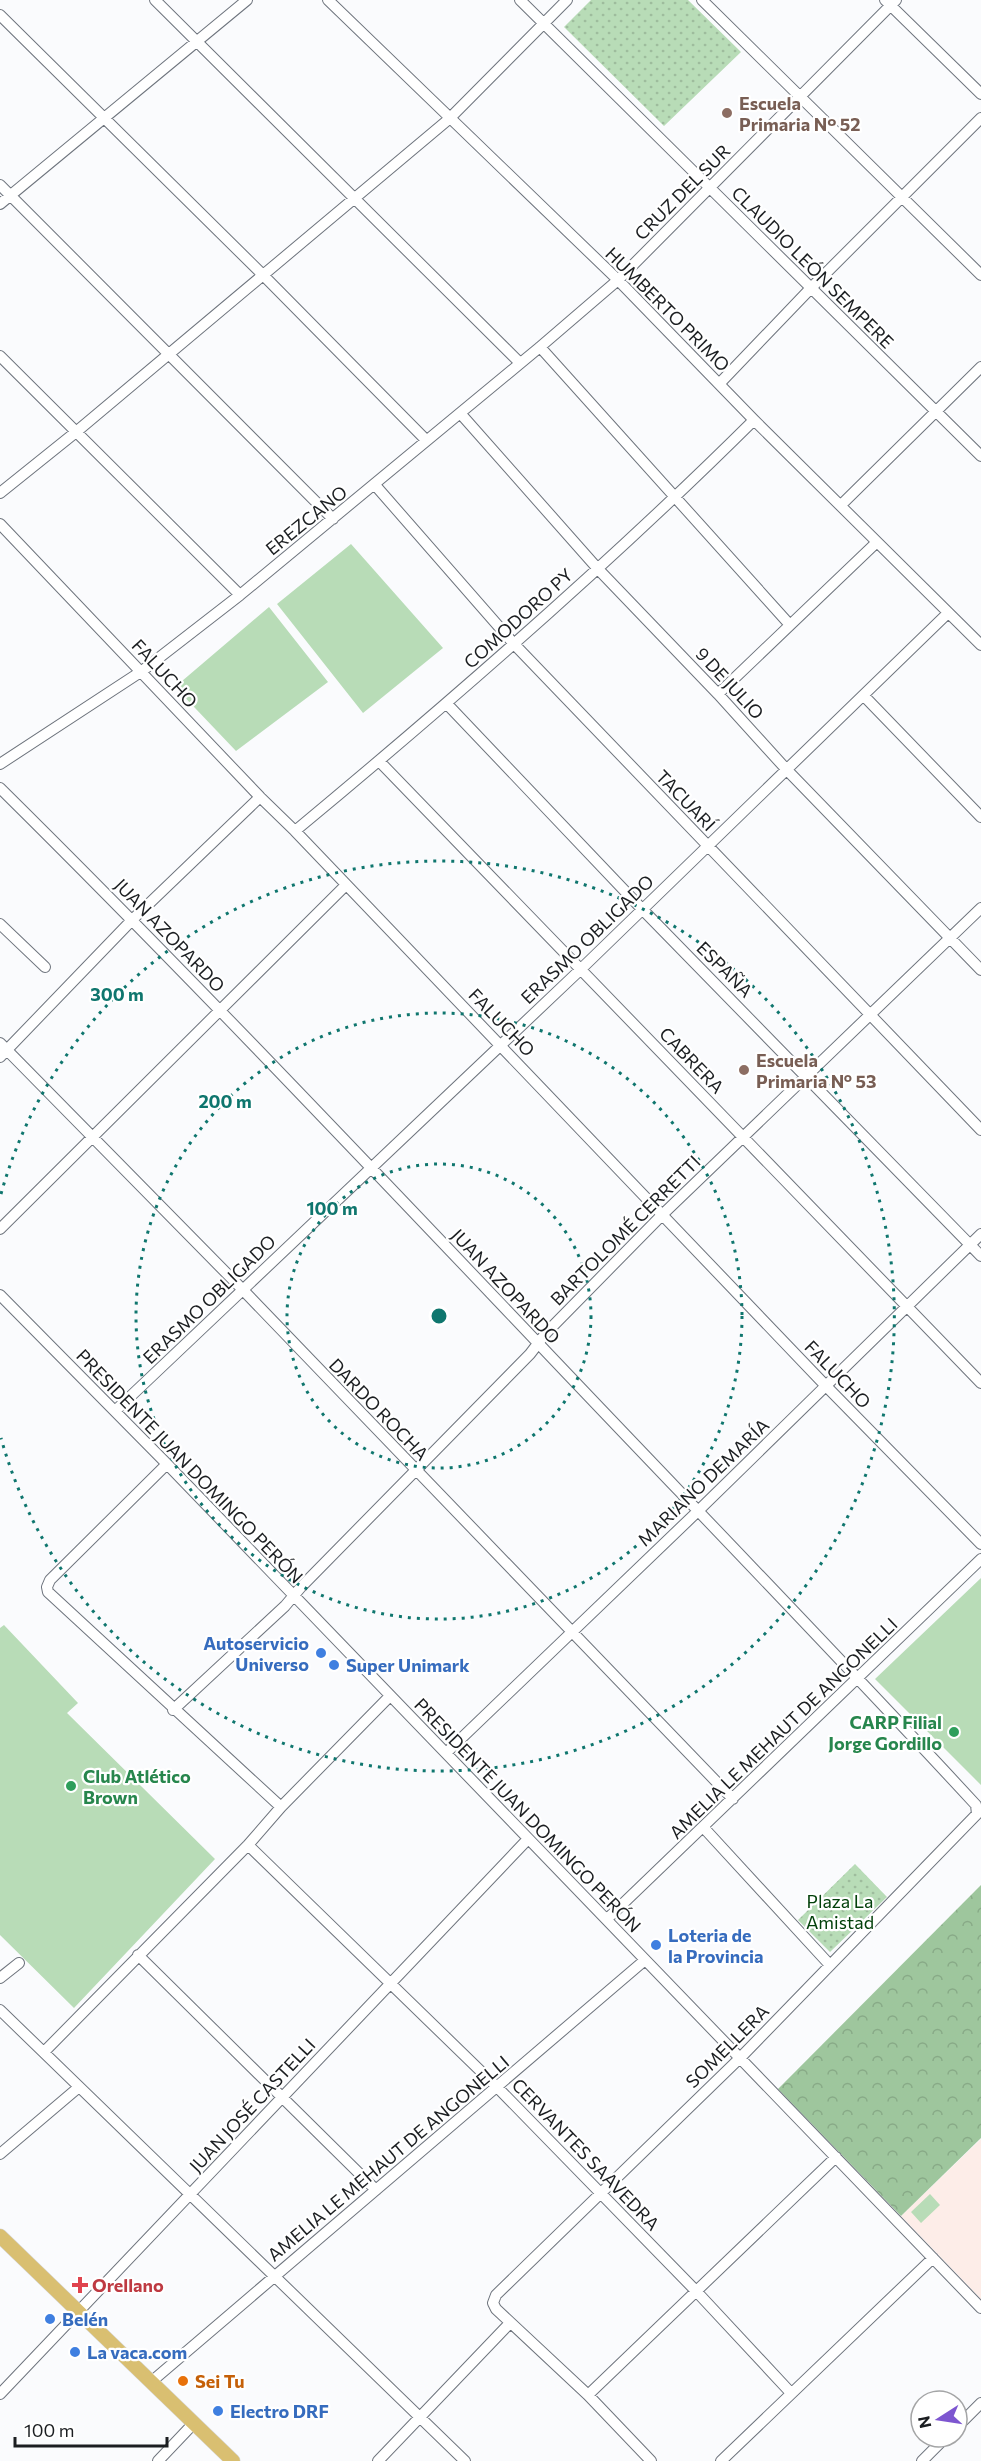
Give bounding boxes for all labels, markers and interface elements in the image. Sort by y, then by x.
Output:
place label: Escuela Primaria N° 52 [739,92,861,135]
marker: Escuela Primaria N° 52 [720,106,734,120]
street label: CRUZ DEL SUR [630,140,734,244]
street label: CLAUDIO LEÓN SEMPERE [727,181,899,353]
street label: HUMBERTO PRIMO [601,242,735,376]
street label: EREZCANO [261,481,351,559]
street label: COMODORO PY [459,563,577,673]
street label: FALUCHO [128,634,202,712]
street label: 9 DE JULIO [691,643,769,723]
street label: TACUARÍ [652,765,721,836]
street label: ERASMO OBLIGADO [516,870,658,1008]
street label: JUAN AZOPARDO [110,874,230,996]
street label: ESPAÑA [692,936,758,1002]
text: 300 m [90,983,144,1005]
street label: FALUCHO [464,983,540,1061]
street label: CABRERA [655,1022,729,1098]
place label: Escuela Primaria Nº 53 [756,1049,876,1092]
marker: Escuela Primaria Nº 53 [737,1063,751,1077]
text: 200 m [198,1090,252,1112]
street label: BARTOLOMÉ CERRETTI [545,1150,705,1310]
text: 100 m [306,1197,358,1219]
street label: JUAN AZOPARDO [447,1224,565,1348]
street label: ERASMO OBLIGADO [138,1230,280,1368]
centre of rings [429,1306,449,1326]
street label: FALUCHO [800,1335,876,1413]
street label: PRESIDENTE JUAN DOMINGO PERÓN [72,1344,308,1588]
street label: DARDO ROCHA [325,1353,433,1465]
street label: MARIANO DEMARÍA [633,1414,773,1550]
street label: AMELIA LE MEHAUT DE ANGONELLI [664,1613,902,1843]
place label: Autoservicio Universo [203,1632,309,1675]
marker: Autoservicio Universo [314,1646,328,1660]
place label: Super Unimark [346,1654,470,1676]
marker: Super Unimark [327,1658,341,1672]
street label: PRESIDENTE JUAN DOMINGO PERÓN [410,1693,646,1937]
place label: CARP Filial Jorge Gordillo [828,1711,942,1754]
marker: CARP Filial Jorge Gordillo [947,1725,961,1739]
place label: Club Atlético Brown [83,1765,191,1808]
marker: Club Atlético Brown [64,1779,78,1793]
park label: Plaza La Amistad [806,1890,874,1933]
place label: Loteria de la Provincia [668,1924,763,1967]
marker: Loteria de la Provincia [649,1938,663,1952]
street label: SOMELLERA [681,2000,773,2092]
street label: JUAN JOSÉ CASTELLI [184,2034,320,2176]
street label: AMELIA LE MEHAUT DE ANGONELLI [263,2050,513,2266]
street label: CERVANTES SAAVEDRA [508,2073,664,2235]
place label: Orellano [92,2274,164,2296]
marker: Orellano [73,2278,87,2292]
place label: Belén [62,2308,108,2330]
marker: Belén [43,2312,57,2326]
place label: La vaca.com [87,2341,187,2363]
marker: La vaca.com [68,2345,82,2359]
place label: Sei Tu [195,2370,245,2392]
marker: Sei Tu [176,2374,190,2388]
north arrow [909,2389,969,2449]
place label: Electro DRF [230,2400,329,2422]
marker: Electro DRF [211,2404,225,2418]
scale bar [15,2410,166,2448]
text: N [913,2414,934,2430]
text: 100 m [24,2419,74,2441]

